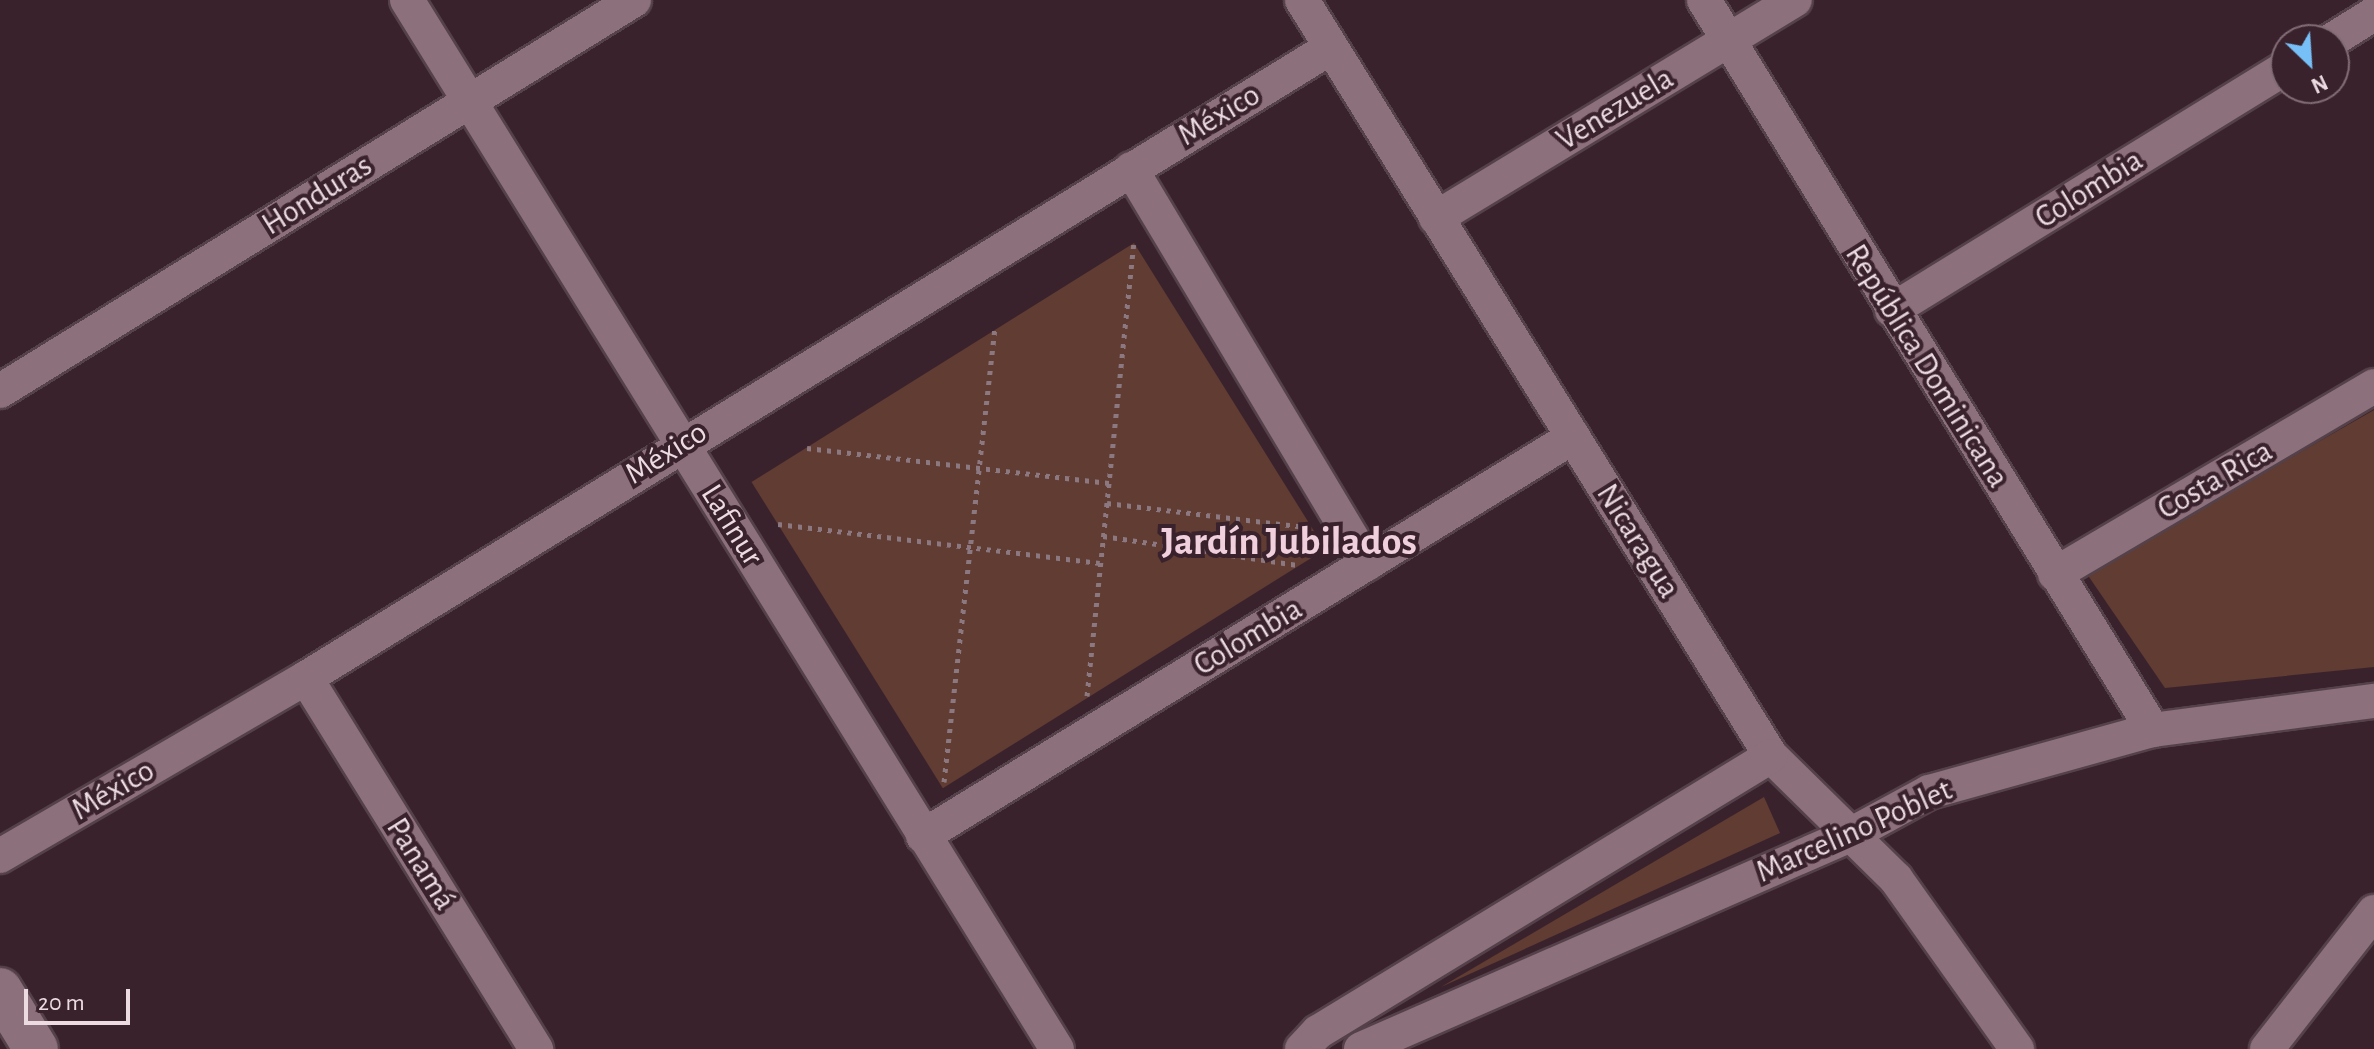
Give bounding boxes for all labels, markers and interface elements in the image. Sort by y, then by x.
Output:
north arrow [2270,24,2350,104]
street label: Venezuela [1550,59,1680,159]
text: N [2308,71,2331,97]
street label: México [1171,76,1267,154]
street label: Colombia [2028,141,2150,237]
street label: Honduras [255,146,379,244]
street label: República Dominicana [1837,237,2017,495]
street label: México [618,413,714,493]
street label: Costa Rica [2151,432,2279,528]
street label: Lafinur [692,477,772,573]
street label: Nicaragua [1588,477,1688,605]
district label: Jardín Jubilados [1161,518,1417,566]
street label: Colombia [1187,590,1309,684]
street label: México [65,751,161,829]
street label: Marcelino Poblet [1750,771,1958,891]
street label: Panamá [378,811,464,917]
scale bar [28,973,134,1023]
text: 20 m [38,991,85,1015]

